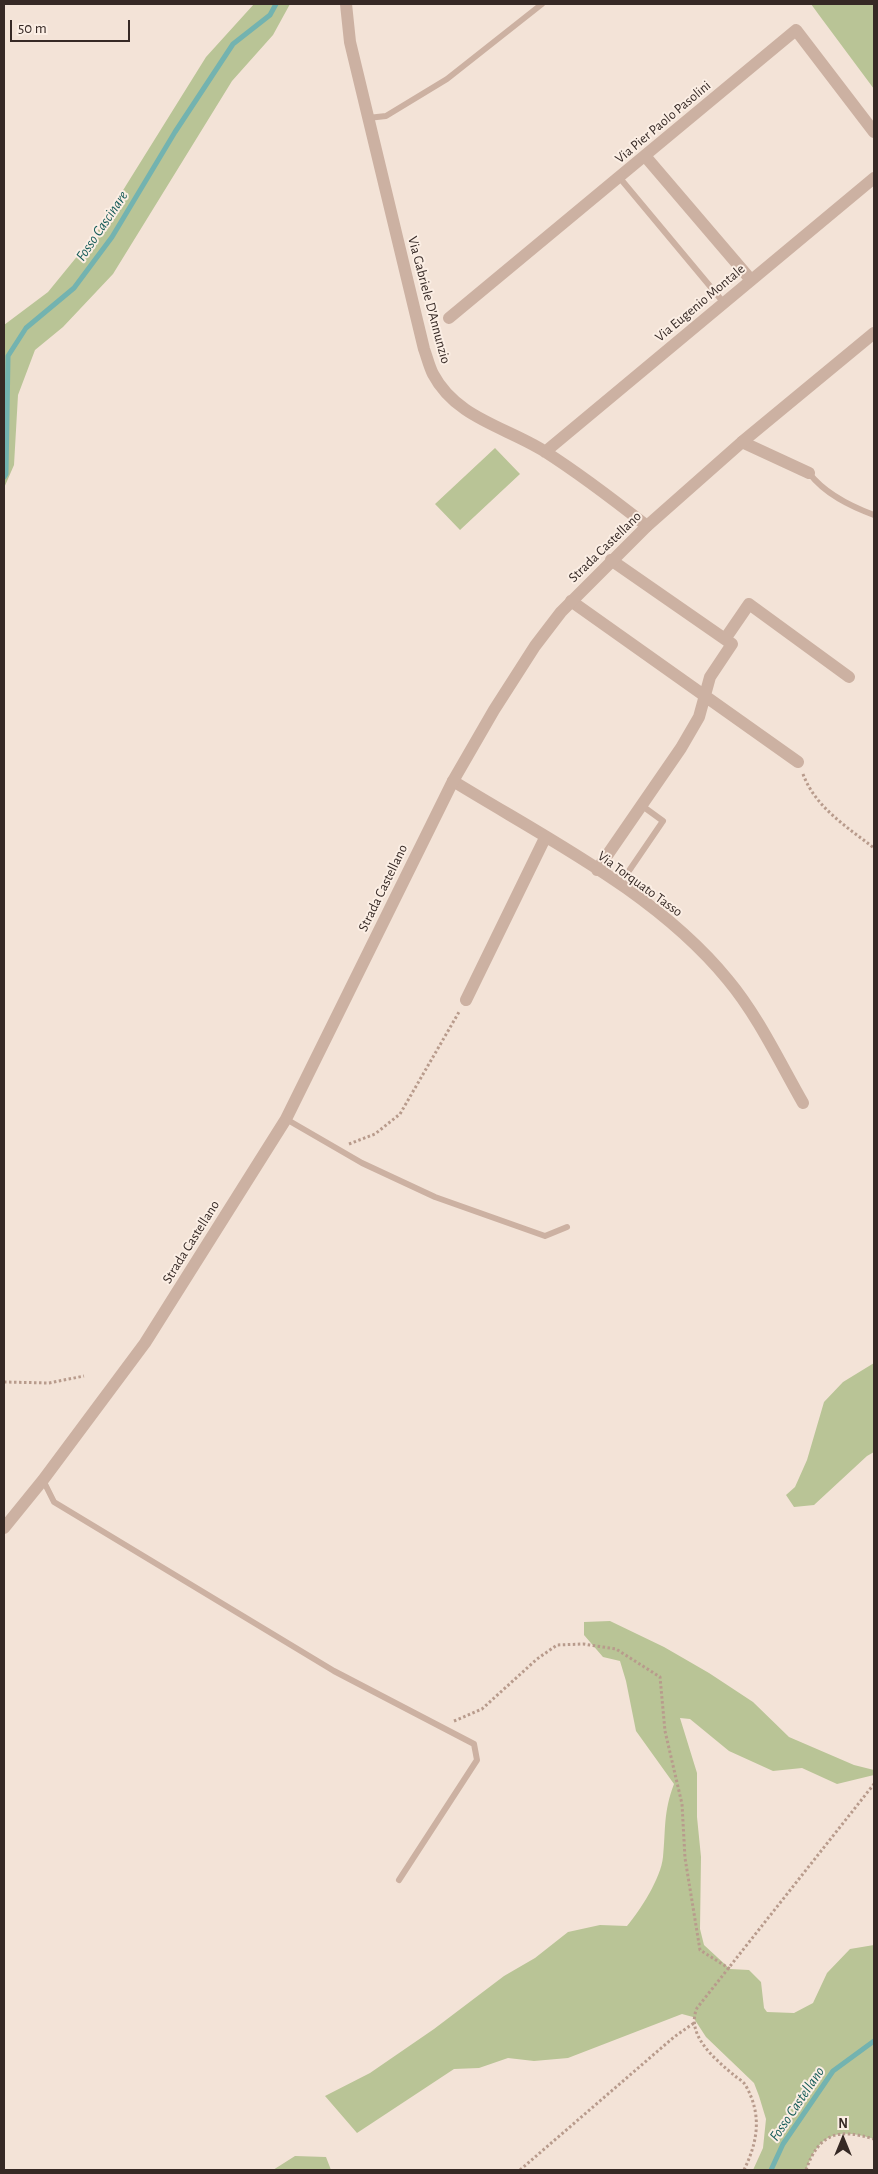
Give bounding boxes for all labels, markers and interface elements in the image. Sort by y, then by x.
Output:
scale bar [12,10,132,42]
text: 50 m [18,21,47,36]
street label: Via Pier Paolo Pasolini [612,77,714,167]
water label: Fosso Cascinare [72,188,132,264]
street label: Via Gabriele D'Annunzio [404,234,454,366]
street label: Via Eugenio Montale [652,260,748,346]
street label: Strada Castellano [565,508,645,586]
street label: Strada Castellano [355,842,411,934]
street label: Via Torquato Tasso [594,847,686,921]
street label: Strada Castellano [159,1197,223,1287]
water label: Fosso Castellano [766,2063,828,2145]
north arrow [818,2114,868,2164]
text: N [838,2117,848,2131]

